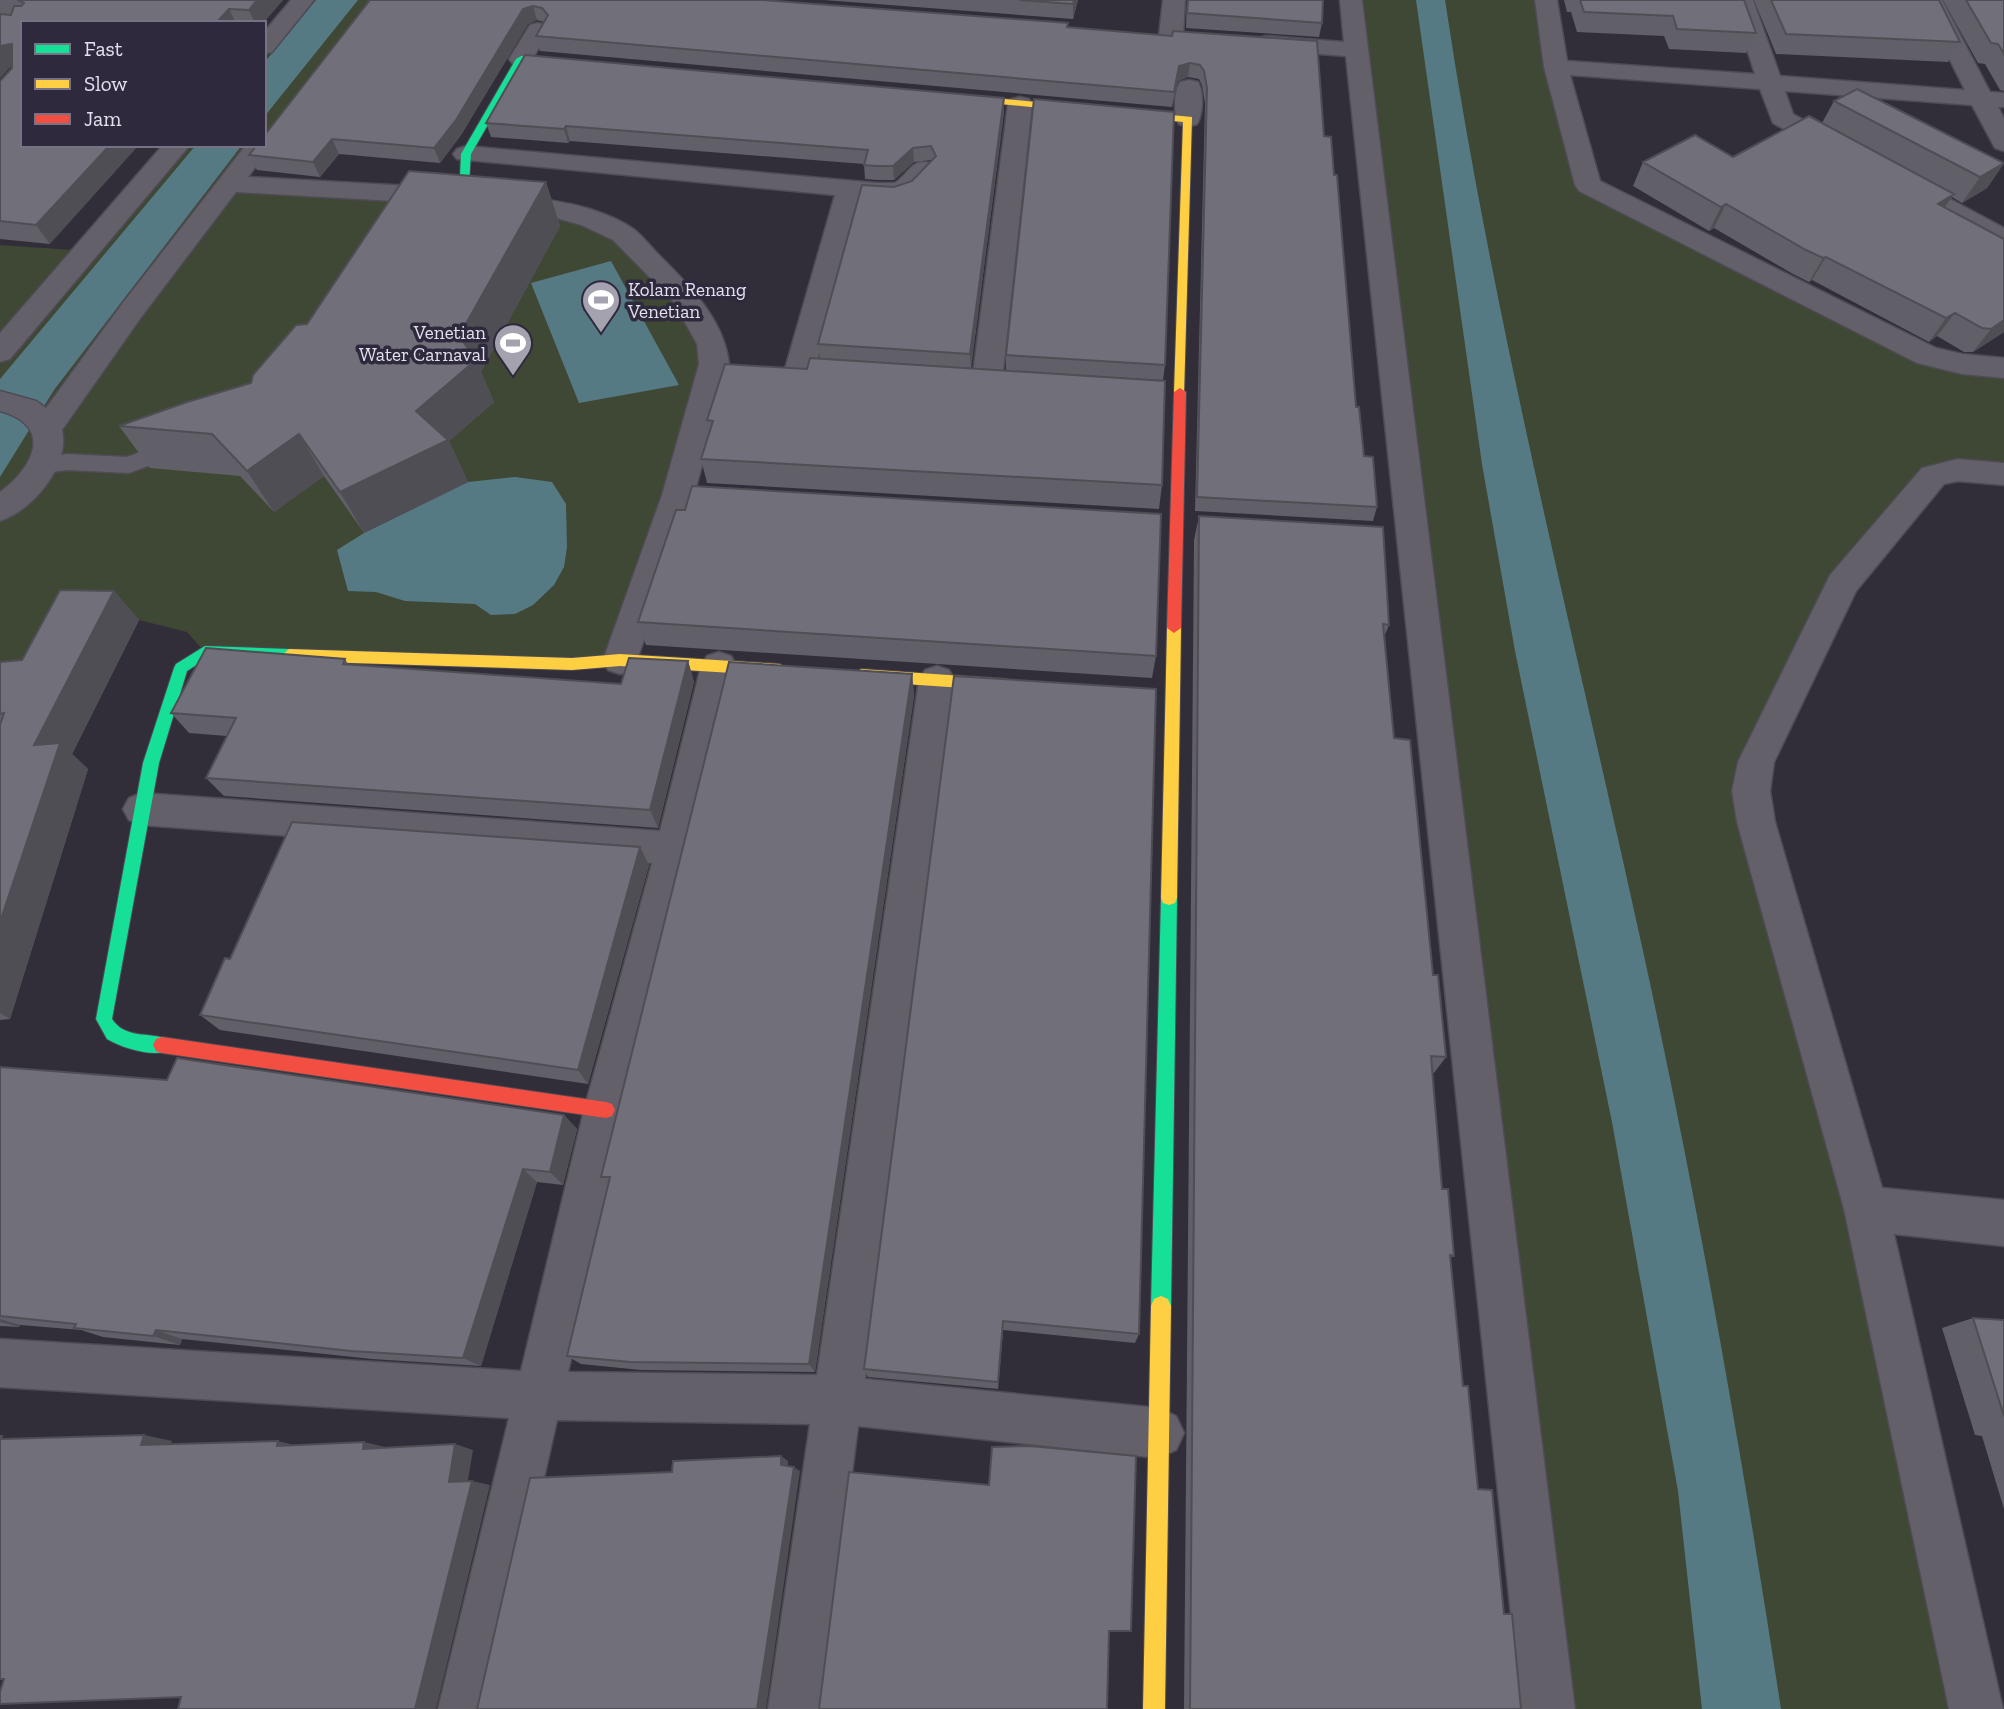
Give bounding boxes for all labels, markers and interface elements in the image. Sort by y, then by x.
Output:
legend [21,21,266,147]
text: Fast [84,36,123,61]
text: Slow [84,71,127,96]
text: Jam [84,106,121,131]
place label: Kolam Renang Venetian [627,278,747,323]
sports icon: Kolam Renang Venetian [580,279,622,334]
place label: Venetian Water Carnaval [359,321,486,366]
sports icon: Venetian Water Carnaval [492,322,534,377]

